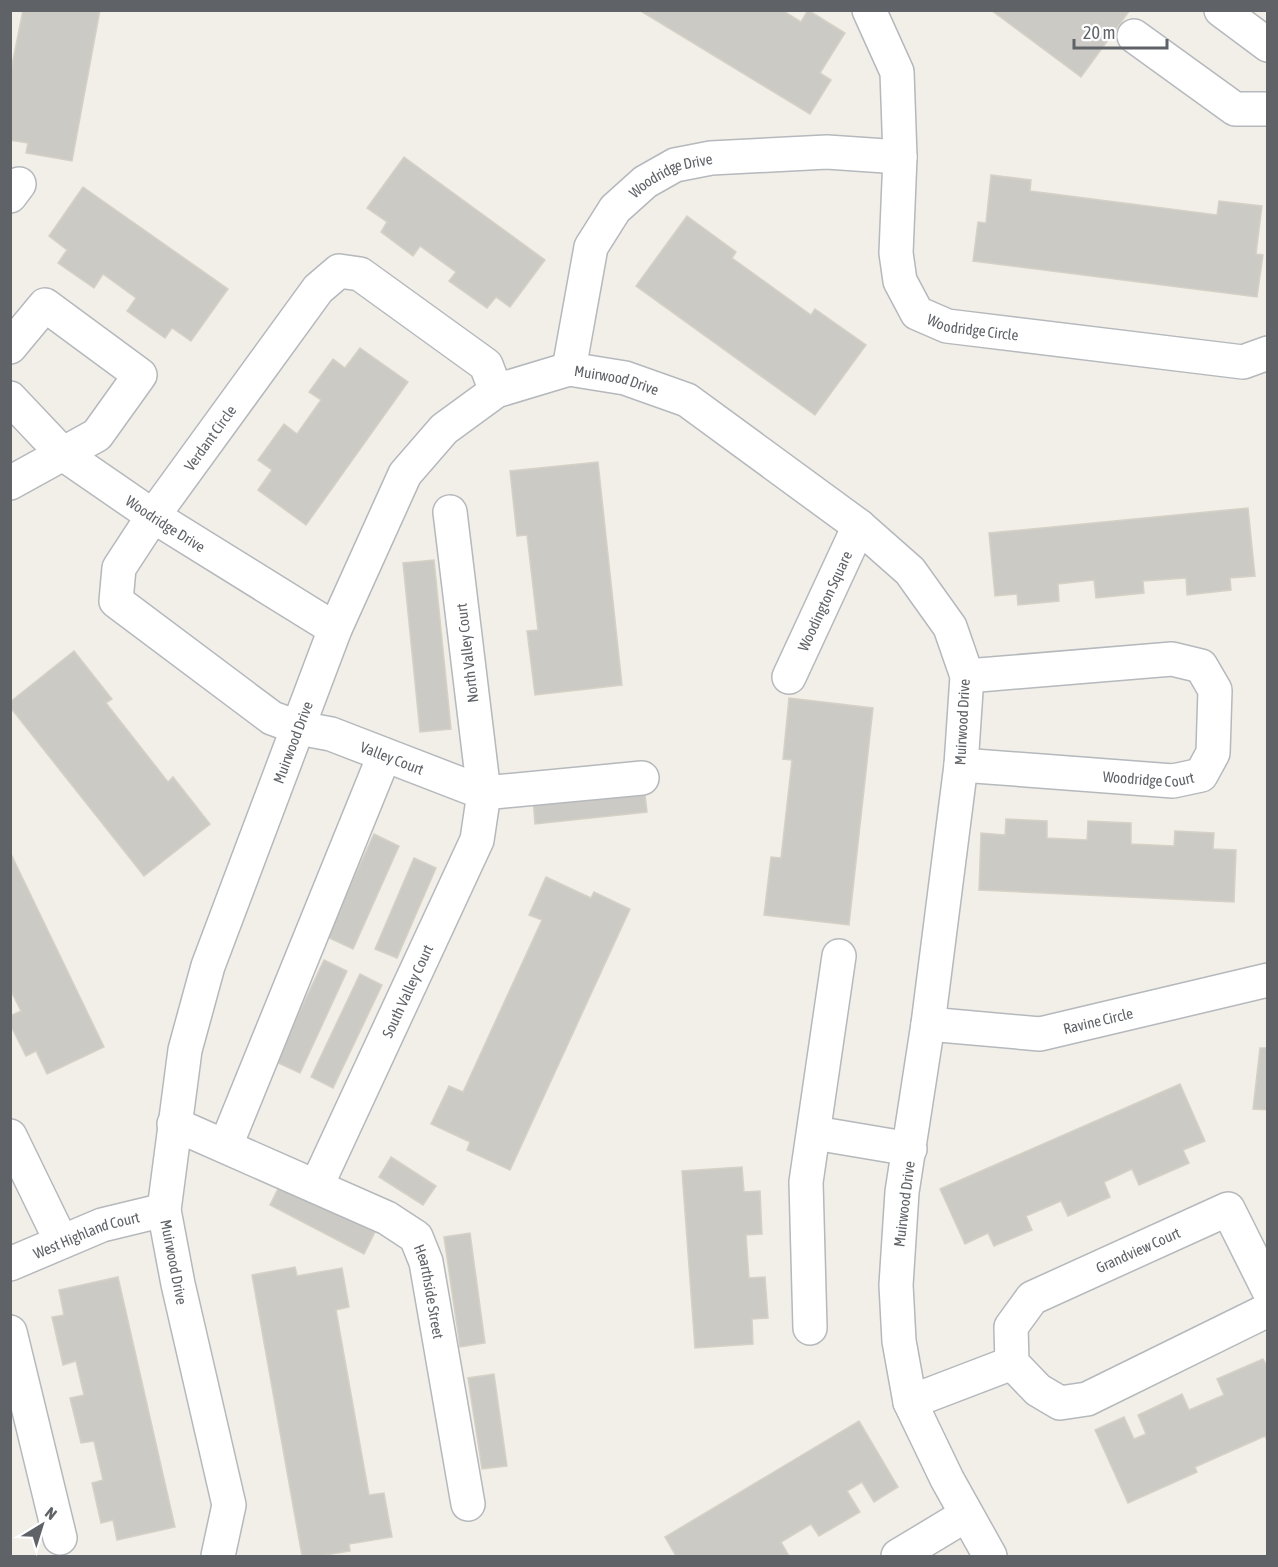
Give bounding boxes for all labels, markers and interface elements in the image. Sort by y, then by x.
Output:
scale bar [1074,12,1167,50]
text: 20 m [1083,22,1115,43]
street label: Woodridge Drive [625,149,714,201]
street label: Woodridge Circle [925,310,1020,343]
street label: Muirwood Drive [573,361,661,398]
street label: Verdant Circle [181,402,240,474]
street label: Woodridge Drive [123,492,209,555]
street label: Woodington Square [794,548,855,654]
street label: North Valley Court [452,602,482,704]
street label: Muirwood Drive [951,678,973,766]
street label: Muirwood Drive [269,698,316,786]
street label: Valley Court [358,738,426,777]
street label: Woodridge Court [1102,767,1195,790]
street label: South Valley Court [378,942,436,1040]
street label: Ravine Circle [1061,1004,1135,1037]
street label: Muirwood Drive [890,1160,918,1248]
street label: West Highland Court [31,1208,141,1262]
street label: Muirwood Drive [157,1218,191,1306]
street label: Grandview Court [1093,1224,1183,1276]
street label: Hearthside Street [411,1242,448,1340]
north arrow [12,1495,72,1555]
text: N [42,1503,61,1523]

